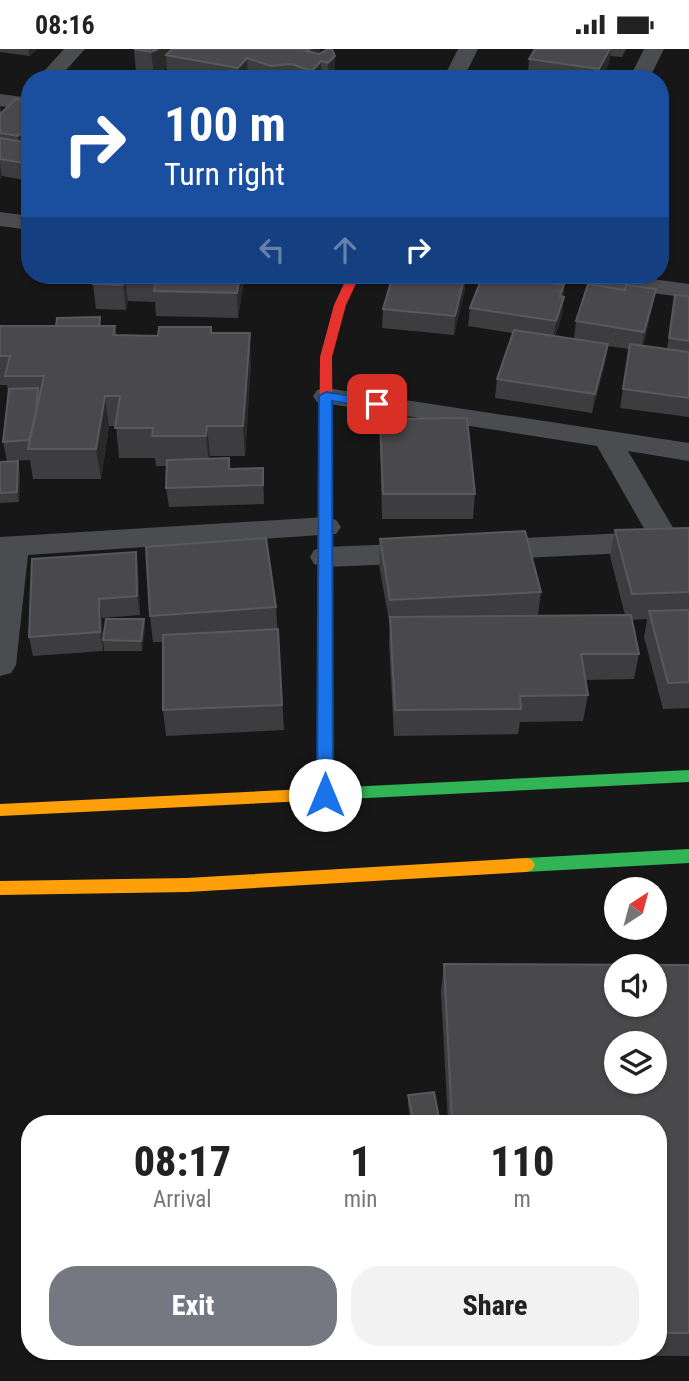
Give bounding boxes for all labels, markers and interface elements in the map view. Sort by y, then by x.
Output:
text: 08:16 [35,10,95,40]
text: 100 m [164,96,286,153]
icon: right [49,98,140,189]
text: Turn right [164,155,285,193]
icon: left [253,231,291,269]
icon: ahead [326,231,364,269]
icon: right [399,231,437,269]
pin [347,374,407,434]
icon: arrive [358,385,396,423]
position arrow [288,758,362,832]
north arrow [604,877,667,940]
map controls [604,877,667,1094]
button: sound [604,954,667,1017]
button: layers [604,1031,667,1094]
text: 08:17 [134,1137,231,1186]
text: 1 [350,1137,371,1186]
text: 110 [490,1137,554,1186]
text: Arrival [153,1186,212,1213]
text: min [344,1186,377,1213]
text: m [514,1186,531,1213]
button: Exit [49,1266,337,1346]
button: Share [351,1266,639,1346]

